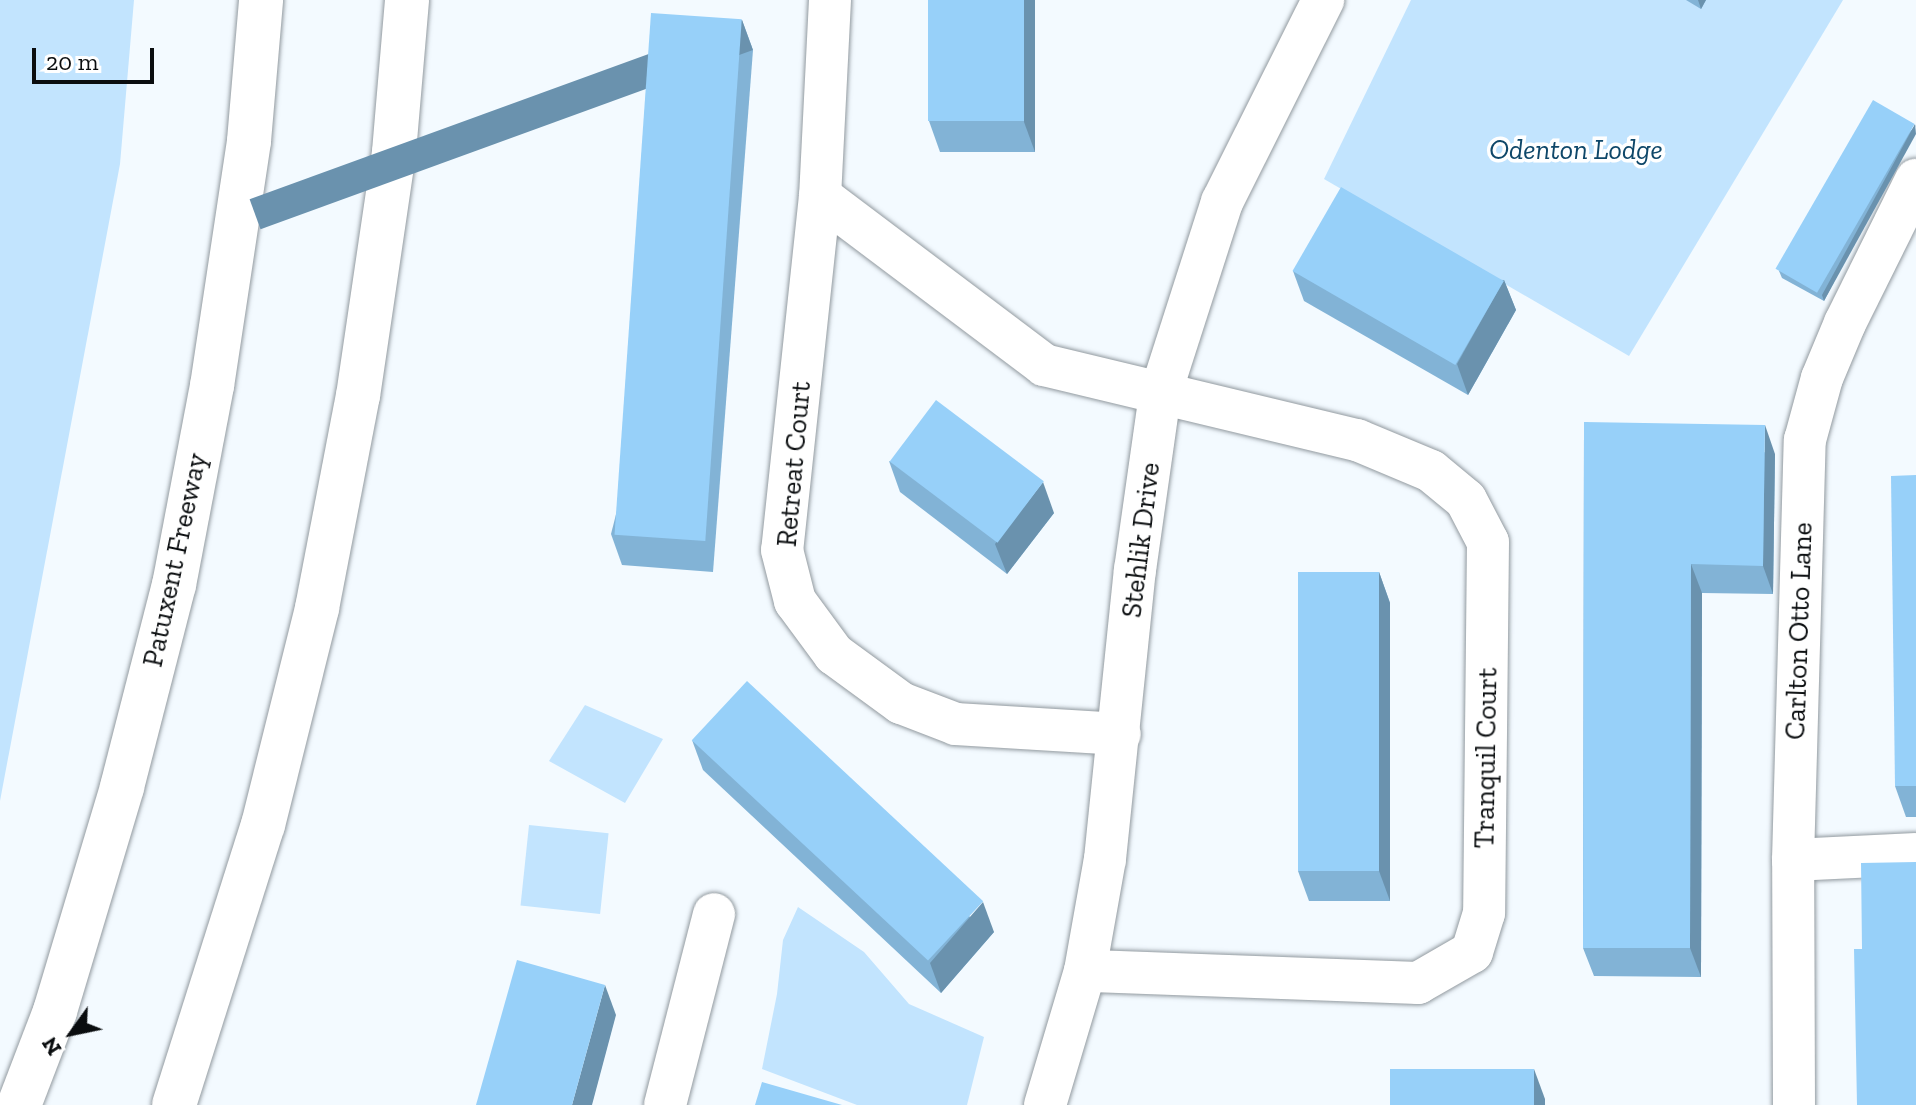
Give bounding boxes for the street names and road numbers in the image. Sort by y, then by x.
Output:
street label: Retreat Court [770,380,818,548]
street label: Patuxent Freeway [136,450,214,670]
street label: Stehlik Drive [1115,460,1167,620]
street label: Carlton Otto Lane [1778,522,1820,740]
street label: Tranquil Court [1468,667,1504,849]

